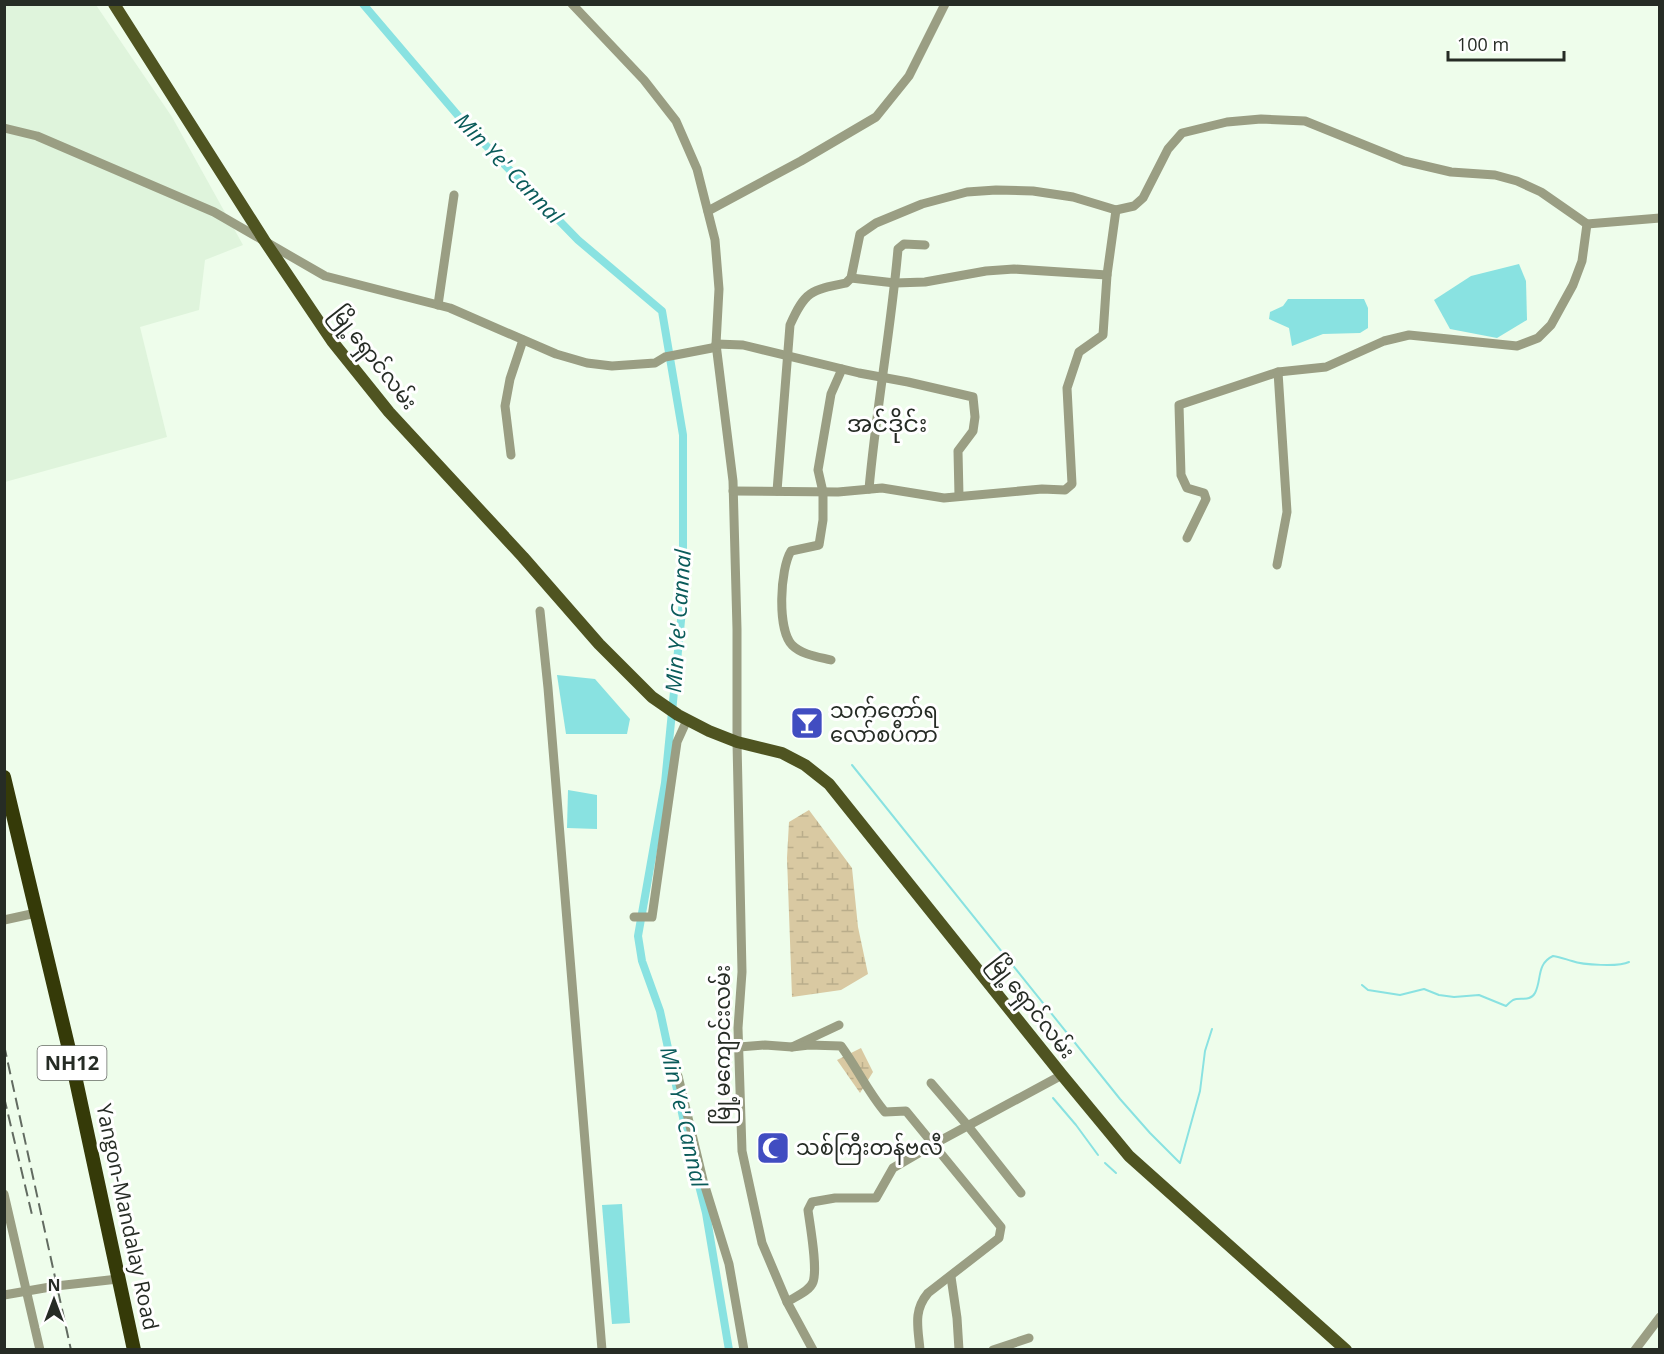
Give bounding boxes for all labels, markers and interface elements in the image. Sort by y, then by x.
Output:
scale bar [1448,24,1564,62]
text: 100 m [1457,32,1509,56]
water label: Min Ye' Cannal [449,105,571,230]
street label: မြို့ရှောင်လမ်း [322,299,425,417]
district label: အင်ဒိုင်း [847,406,927,443]
water label: Min Ye' Cannal [657,548,697,694]
place label: သက်တော်ရ လော်စပီကာ [830,695,939,748]
bar icon: သက်တော်ရ လော်စပီကာ [789,705,825,741]
street label: မြို့ရှောင်လမ်း [980,948,1083,1066]
street label: မြို့မကျောင်းလမ်း [707,965,741,1125]
water label: Min Ye' Cannal [654,1043,716,1191]
road number: NH12 [38,1046,106,1080]
street label: Yangon-Mandalay Road [90,1101,166,1333]
mosque icon: သစ်ကြီးတန်ဗလီ [755,1130,791,1166]
place label: သစ်ကြီးတန်ဗလီ [796,1132,943,1165]
north arrow [24,1270,84,1330]
text: N [47,1274,61,1296]

